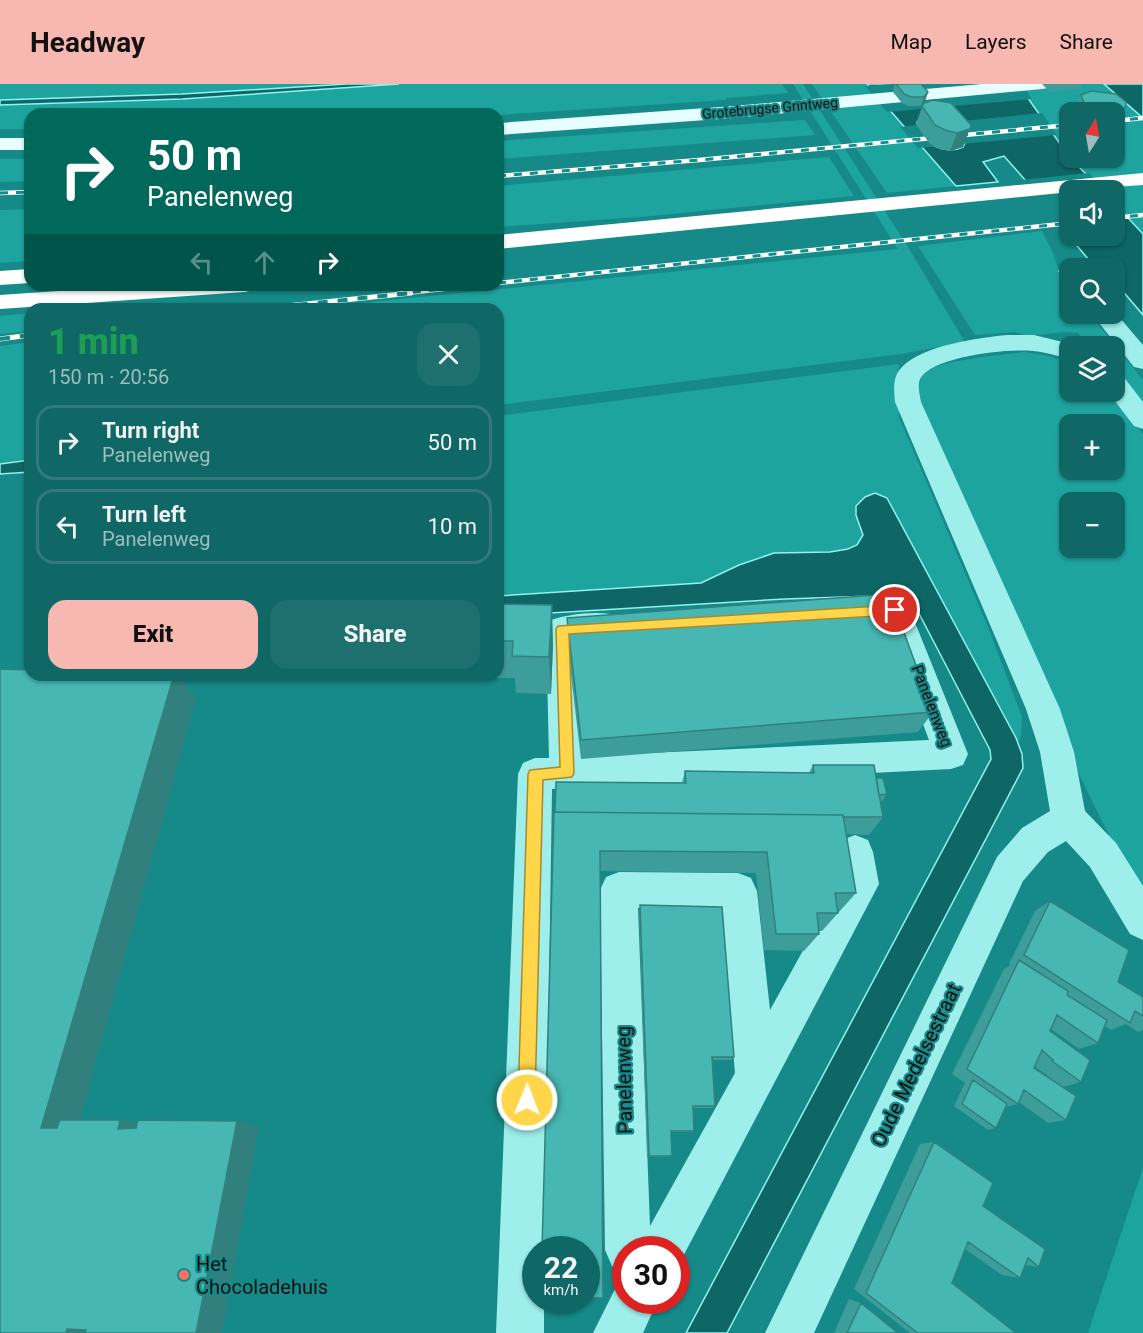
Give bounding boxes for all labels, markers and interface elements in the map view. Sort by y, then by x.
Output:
text: Headway [30,26,145,59]
text: Map [890,30,932,54]
text: Layers [965,30,1026,54]
text: Share [1059,30,1113,54]
street label: Grotebrugse Grintweg [701,94,839,122]
north arrow [1059,102,1125,168]
map controls [1059,102,1125,558]
text: 50 m [147,131,242,180]
icon: right [48,132,126,210]
button: sound [1059,180,1125,246]
text: Panelenweg [147,181,293,213]
icon: left [185,246,218,279]
icon: ahead [248,246,281,279]
icon: right [311,246,344,279]
button: search [1059,258,1125,324]
text: 1 min [48,321,139,363]
button: close [417,323,480,386]
button: layers [1059,336,1125,402]
text: 150 m · 20:56 [48,365,169,389]
button: + [1059,414,1125,480]
text: Turn right [102,418,199,443]
icon: right [51,426,84,459]
text: 50 m [428,430,477,455]
text: Panelenweg [102,443,210,467]
button: − [1059,492,1125,558]
text: Turn left [102,502,186,527]
icon: left [51,510,84,543]
text: 10 m [428,514,477,539]
text: Panelenweg [102,527,210,551]
pin [869,584,920,635]
icon: arrive [878,593,911,626]
button: Exit [48,600,258,669]
button: Share [270,600,480,669]
street label: Panelenweg [908,662,956,750]
street label: Oude Medelsestraat [866,979,966,1151]
street label: Panelenweg [611,1026,637,1134]
position arrow [495,1068,559,1132]
speed limit sign: 30 [612,1236,690,1314]
text: 22 [544,1250,578,1285]
place label: Het Chocoladehuis [196,1252,328,1299]
marker: Het Chocoladehuis [177,1268,191,1282]
text: km/h [543,1281,579,1299]

